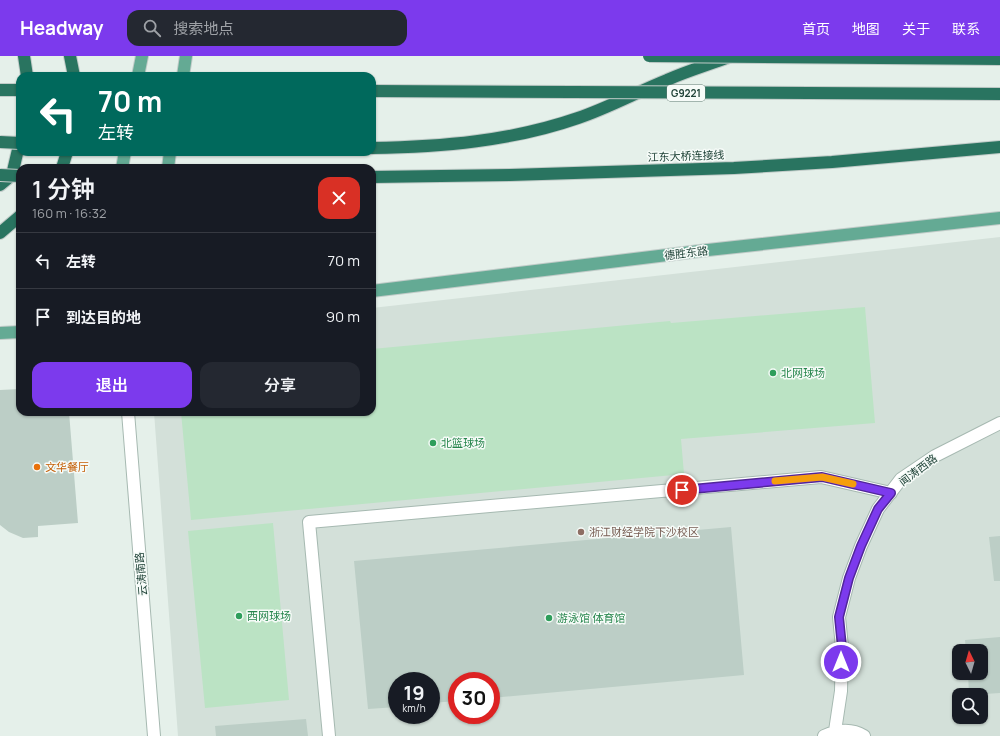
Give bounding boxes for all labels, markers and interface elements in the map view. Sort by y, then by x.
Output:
search box [127,10,407,46]
text: Headway [20,15,103,41]
icon: search [141,17,163,39]
text: 搜索地点 [173,18,233,39]
text: 首页 [802,19,830,38]
text: 地图 [852,19,880,38]
text: 关于 [902,19,930,38]
text: 联系 [952,19,980,38]
text: 70 m [98,82,162,120]
road number: G9221 [667,85,705,101]
icon: left [32,88,84,140]
text: 左转 [98,120,134,144]
street label: 江东大桥连接线 [647,147,725,164]
text: 1 分钟 [32,172,95,205]
button: close [318,177,360,219]
text: 160 m · 16:32 [32,204,106,222]
street label: 德胜东路 [663,242,709,263]
icon: left [32,250,54,272]
text: 70 m [328,250,360,271]
text: 左转 [66,251,96,272]
icon: arrive [32,306,54,328]
text: 90 m [326,306,360,327]
text: 到达目的地 [66,307,141,328]
button: 退出 [32,362,192,408]
button: 分享 [200,362,360,408]
place label: 北网球场 [781,365,825,380]
marker: 北网球场 [768,368,778,378]
place label: 北篮球场 [441,435,485,450]
marker: 北篮球场 [428,438,438,448]
street label: 闻涛西路 [896,450,940,489]
place label: 文华餐厅 [45,459,89,474]
marker: 文华餐厅 [32,462,42,472]
pin [665,473,699,507]
icon: arrive [671,479,693,501]
place label: 浙江财经学院下沙校区 [589,524,699,539]
marker: 浙江财经学院下沙校区 [576,527,586,537]
street label: 云涛南路 [131,551,150,597]
place label: 西网球场 [247,608,291,623]
place label: 游泳馆 体育馆 [557,610,625,625]
marker: 西网球场 [234,611,244,621]
marker: 游泳馆 体育馆 [544,613,554,623]
position arrow [820,641,862,683]
north arrow [952,644,988,680]
map controls [952,644,988,724]
speed limit sign: 30 [448,672,500,724]
text: 19 [403,679,425,706]
button: search [952,688,988,724]
text: km/h [402,701,426,715]

